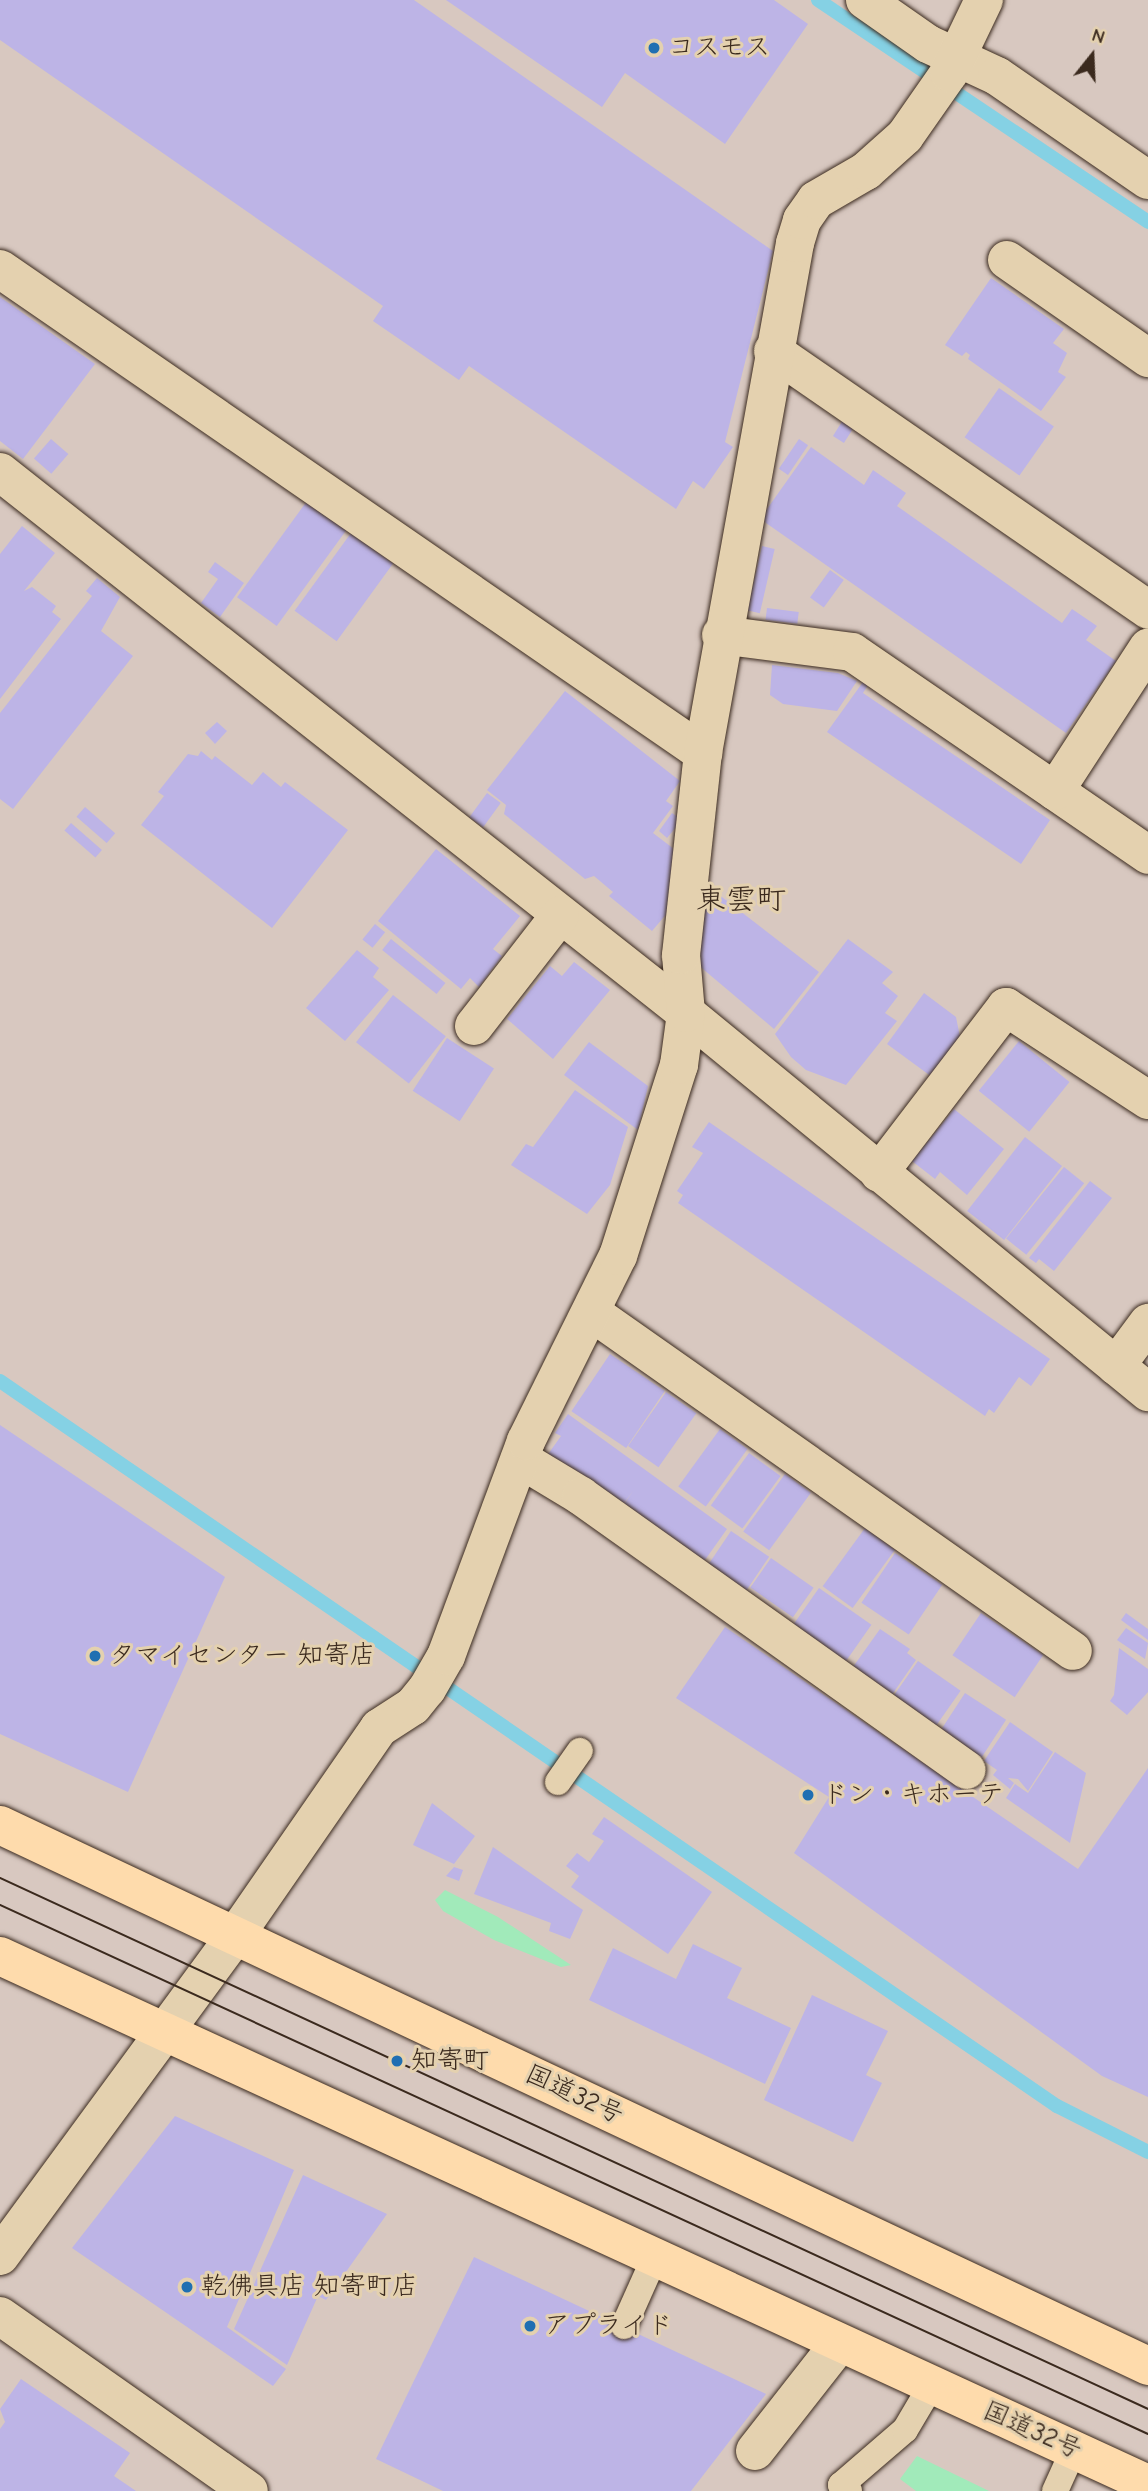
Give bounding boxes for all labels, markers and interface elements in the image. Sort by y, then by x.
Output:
north arrow [1057,21,1127,91]
text: N [1089,24,1108,48]
place label: コスモス [668,32,772,64]
marker: コスモス [646,40,662,56]
district label: 東雲町 [696,882,786,918]
place label: タマイセンター 知寄店 [109,1640,378,1672]
marker: タマイセンター 知寄店 [87,1648,103,1664]
place label: ドン・キホーテ [822,1779,1004,1811]
marker: ドン・キホーテ [800,1787,816,1803]
place label: 知寄町 [411,2045,489,2077]
marker: 知寄町 [389,2053,405,2069]
street label: 国道32号 [520,2059,628,2131]
place label: 乾佛具店 知寄町店 [201,2271,418,2303]
marker: 乾佛具店 知寄町店 [179,2279,195,2295]
place label: アプライド [544,2310,674,2342]
marker: アプライド [522,2318,538,2334]
street label: 国道32号 [978,2395,1086,2467]

